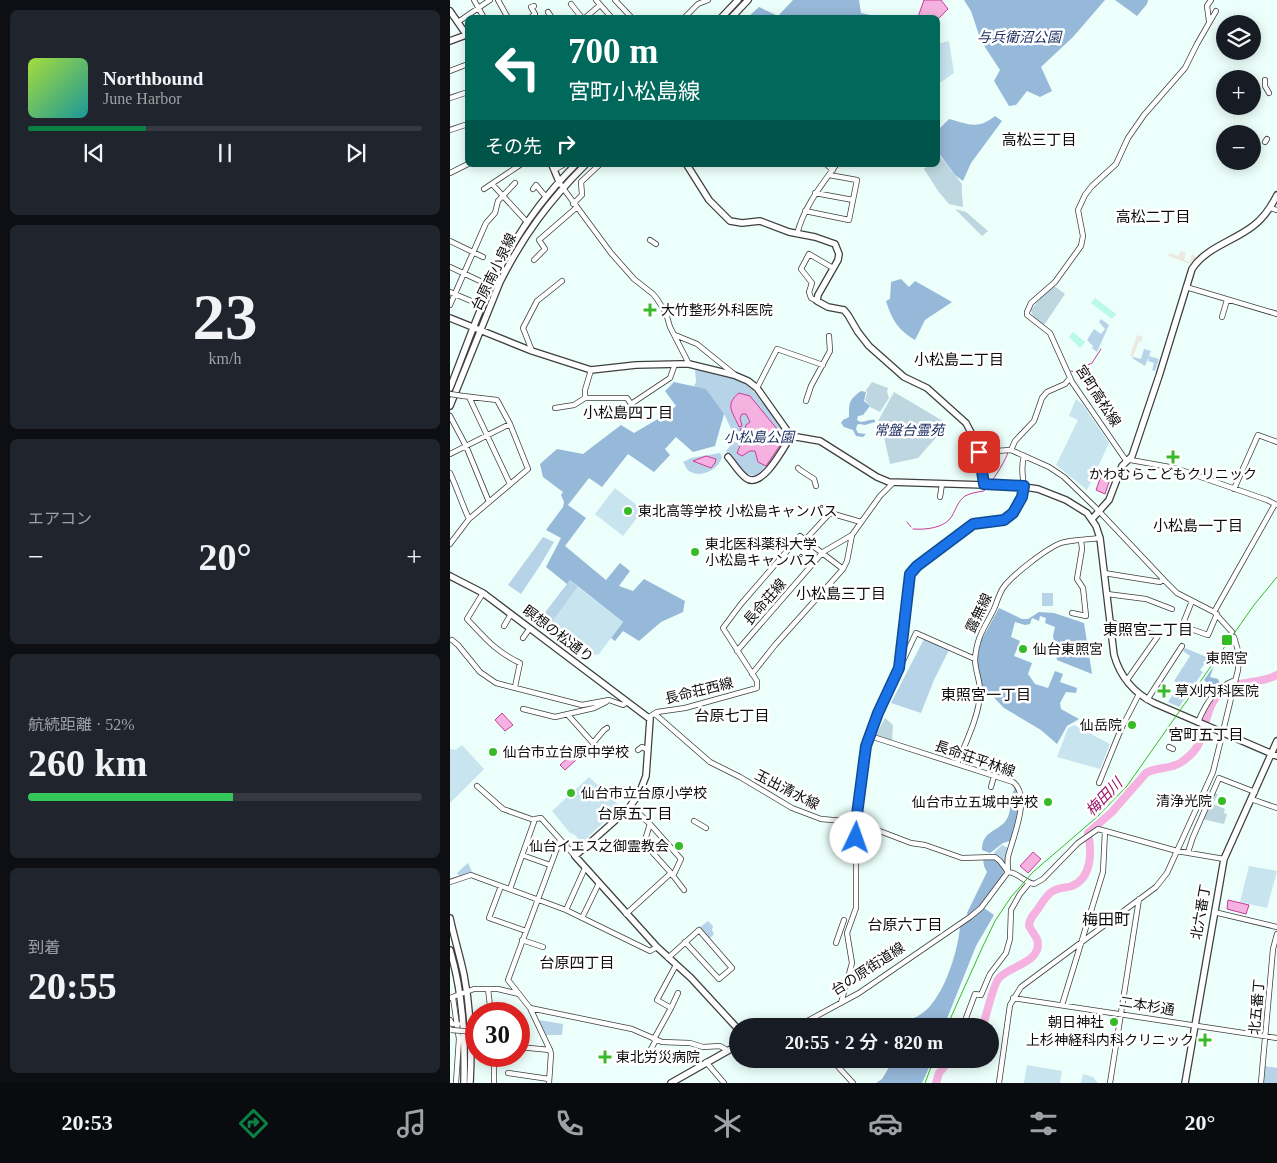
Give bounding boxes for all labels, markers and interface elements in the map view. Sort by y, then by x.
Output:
map controls [1216,15,1261,170]
button: layers [1216,15,1261,60]
park label: 与兵衛沼公園 [977,30,1063,45]
text: 700 m [568,32,658,71]
icon: left [485,35,550,100]
text: Northbound [103,68,203,89]
button: + [1216,70,1261,115]
text: 宮町小松島線 [568,79,700,104]
text: June Harbor [103,90,182,107]
button: − [1216,125,1261,170]
icon: right [552,130,580,158]
district label: 高松三丁目 [1001,132,1077,148]
text: その先 [485,136,542,157]
icon: previous [80,139,108,167]
icon: pause [211,139,239,167]
icon: next [342,139,370,167]
district label: 高松二丁目 [1115,209,1191,225]
street label: 台原南小泉線 [468,231,519,313]
text: 23 [193,281,258,353]
place label: 大竹整形外科医院 [661,302,773,318]
marker: 大竹整形外科医院 [643,303,657,317]
text: km/h [209,350,241,367]
district label: 小松島二丁目 [914,352,1004,368]
street label: 宮町高松線 [1073,363,1123,429]
district label: 小松島四丁目 [583,405,673,421]
park label: 常盤台霊苑 [874,423,946,438]
park label: 小松島公園 [724,430,796,445]
pin [958,431,1000,473]
icon: arrive [965,438,993,466]
marker: かわむらこどもクリニック [1166,450,1180,464]
place label: かわむらこどもクリニック [1089,467,1257,482]
place label: 東北高等学校 小松島キャンパス [638,503,838,519]
marker: 東北高等学校 小松島キャンパス [622,505,634,517]
text: エアコン [28,510,92,527]
district label: 小松島一丁目 [1153,518,1243,534]
text: 20° [198,536,252,578]
place label: 東北医科薬科大学 小松島キャンパス [705,536,817,568]
text: − [28,541,44,572]
text: + [406,541,422,572]
marker: 東北医科薬科大学 小松島キャンパス [689,546,701,558]
street label: 長命荘線 [741,576,789,628]
district label: 小松島三丁目 [796,586,886,602]
street label: 露無線 [963,591,995,635]
street label: 瞑想の松通り [520,603,596,665]
district label: 東照宮二丁目 [1103,622,1193,638]
marker: 東照宮 [1220,633,1234,647]
place label: 仙台東照宮 [1033,641,1103,657]
marker: 仙台東照宮 [1017,643,1029,655]
place label: 東照宮 [1206,651,1248,666]
street label: 長命荘西線 [663,675,735,707]
marker: 草刈内科医院 [1157,684,1171,698]
place label: 草刈内科医院 [1175,684,1259,699]
district label: 東照宮一丁目 [941,687,1031,703]
district label: 台原七丁目 [694,708,770,724]
text: 航続距離 · 52% [28,716,135,733]
place label: 仙岳院 [1080,718,1122,733]
marker: 仙岳院 [1126,719,1138,731]
district label: 宮町五丁目 [1168,727,1244,743]
street label: 長命荘平林線 [933,738,1017,780]
text: 260 km [28,742,147,784]
place label: 仙台市立台原中学校 [503,744,629,760]
marker: 仙台市立台原中学校 [487,746,499,758]
street label: 玉出清水線 [752,767,822,813]
water label: 梅田川 [1083,774,1127,819]
place label: 仙台市立台原小学校 [581,785,707,801]
marker: 仙台市立台原小学校 [565,787,577,799]
place label: 仙台市立五城中学校 [912,794,1038,810]
place label: 清浄光院 [1156,794,1212,809]
marker: 清浄光院 [1216,795,1228,807]
marker: 仙台市立五城中学校 [1042,796,1054,808]
district label: 台原五丁目 [597,806,673,822]
position arrow [829,811,881,863]
place label: 仙台イエス之御霊教会 [529,838,669,854]
marker: 仙台イエス之御霊教会 [673,840,685,852]
street label: 北六番丁 [1188,883,1213,941]
district label: 梅田町 [1082,911,1130,928]
district label: 台原六丁目 [867,917,943,933]
text: 到着 [28,939,60,956]
street label: 台の原街道線 [828,939,907,998]
district label: 台原四丁目 [539,955,615,971]
text: 20:55 [28,965,117,1007]
street label: 北五番丁 [1246,978,1267,1036]
street label: 二本杉通 [1118,994,1176,1018]
speed limit sign: 30 [465,1002,530,1067]
place label: 朝日神社 [1048,1015,1104,1030]
marker: 朝日神社 [1108,1016,1120,1028]
text: 20:55 · 2 分 · 820 m [785,1032,943,1053]
place label: 上杉神経科内科クリニック [1026,1033,1194,1048]
marker: 上杉神経科内科クリニック [1198,1033,1212,1047]
place label: 東北労災病院 [616,1049,700,1065]
marker: 東北労災病院 [598,1050,612,1064]
icon: directions [236,1106,271,1141]
icon: music [394,1106,429,1141]
icon: phone [552,1106,587,1141]
icon: climate [710,1106,745,1141]
icon: car [868,1106,903,1141]
icon: filters [1026,1106,1061,1141]
text: 20:53 [62,1110,113,1135]
text: 20° [1185,1110,1215,1135]

